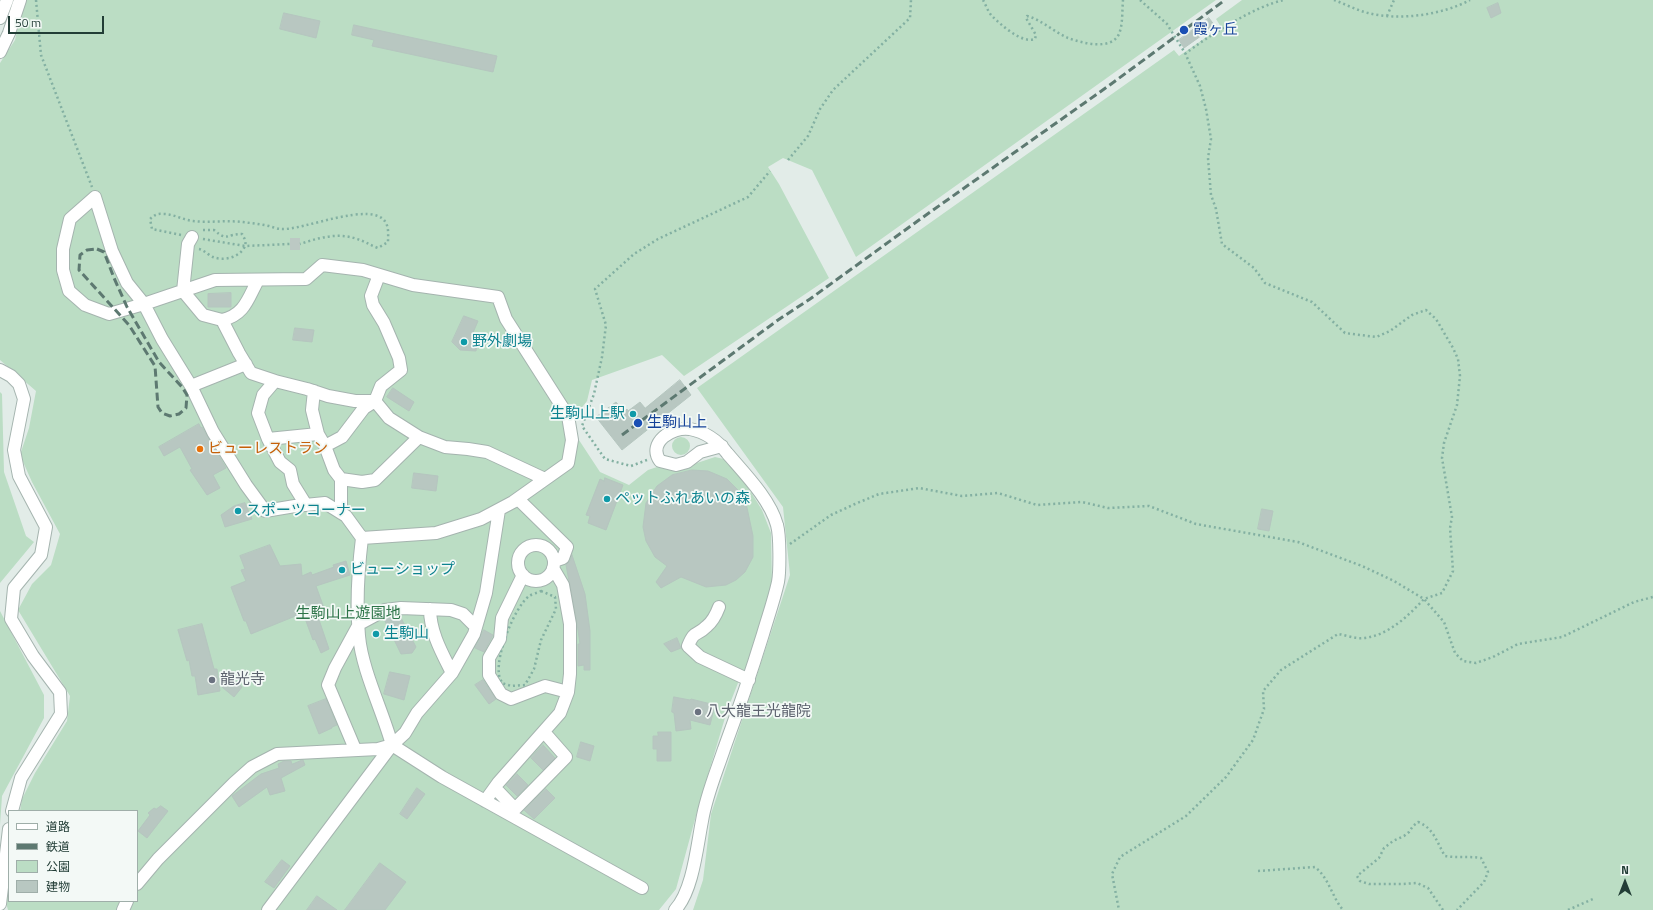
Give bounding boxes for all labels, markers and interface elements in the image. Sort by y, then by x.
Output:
scale bar [10,8,106,34]
text: 50 m [15,13,41,32]
place label: 霞ヶ丘 [1193,21,1238,39]
marker: 霞ヶ丘 [1178,24,1190,36]
place label: 野外劇場 [472,333,532,351]
marker: 野外劇場 [459,337,469,347]
place label: 生駒山上駅 [550,405,625,423]
marker: 生駒山上駅 [628,409,638,419]
place label: 生駒山上 [647,414,707,432]
marker: 生駒山上 [632,417,644,429]
place label: ビューレストラン [208,440,328,458]
marker: ビューレストラン [195,444,205,454]
place label: ペットふれあいの森 [615,490,750,508]
marker: ペットふれあいの森 [602,494,612,504]
place label: スポーツコーナー [246,502,366,520]
marker: スポーツコーナー [233,506,243,516]
place label: ビューショップ [350,561,455,579]
marker: ビューショップ [337,565,347,575]
park label: 生駒山上遊園地 [296,605,400,623]
place label: 生駒山 [384,625,429,643]
marker: 生駒山 [371,629,381,639]
place label: 龍光寺 [220,671,265,689]
marker: 龍光寺 [207,675,217,685]
place label: 八大龍王光龍院 [706,703,811,721]
marker: 八大龍王光龍院 [693,707,703,717]
legend [8,810,138,902]
text: 道路 [46,817,70,836]
text: 鉄道 [46,837,70,856]
text: 公園 [46,857,70,876]
north arrow [1605,862,1645,902]
text: N [1621,862,1629,878]
text: 建物 [46,877,70,896]

